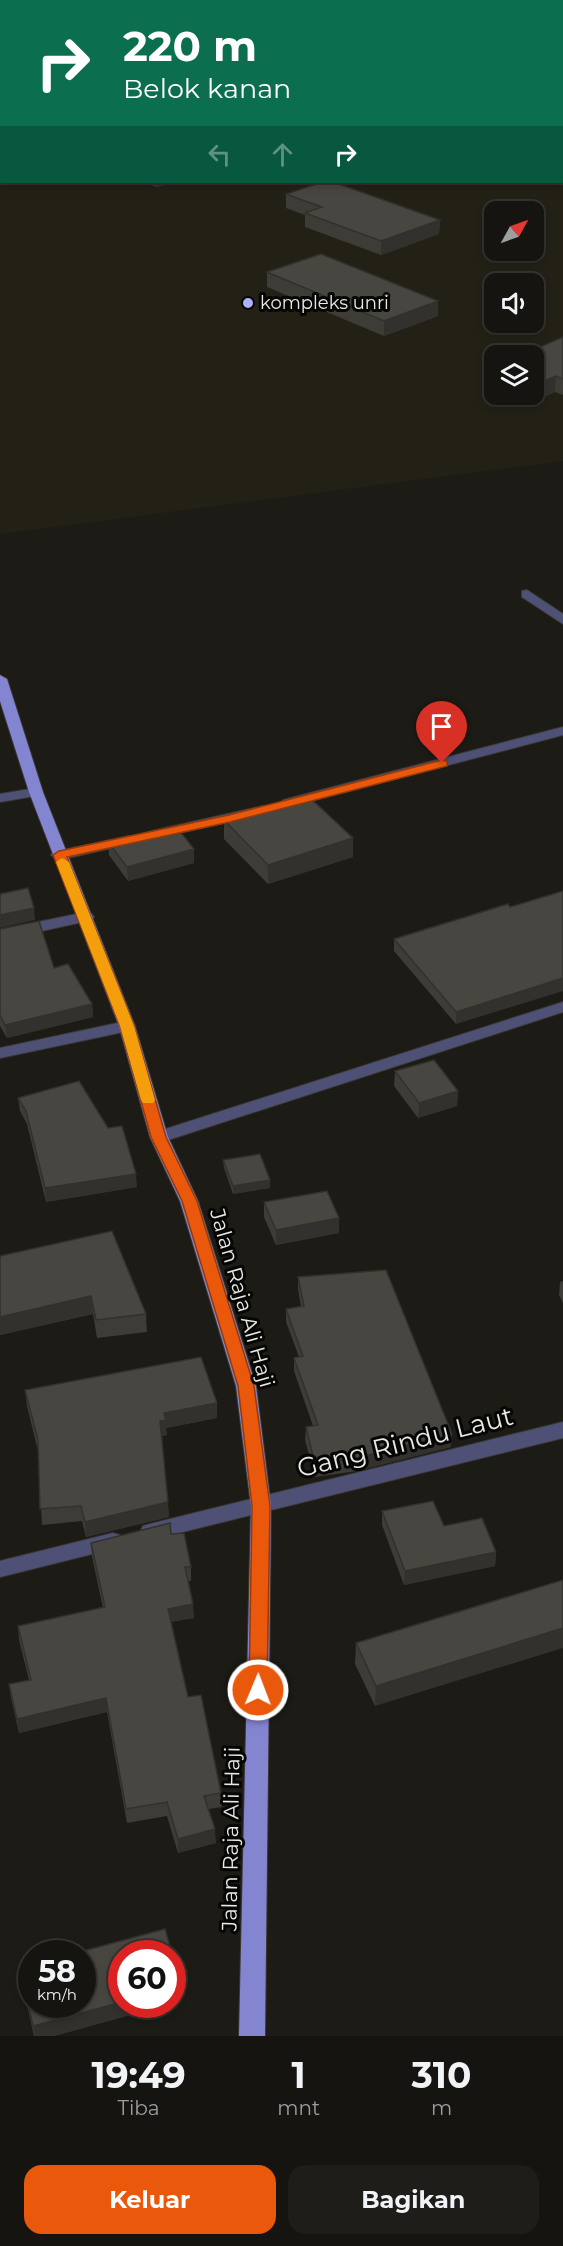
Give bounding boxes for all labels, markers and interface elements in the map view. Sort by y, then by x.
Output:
text: 220 m [123,20,257,72]
icon: right [24,24,102,102]
text: Belok kanan [123,72,291,105]
icon: left [203,138,236,171]
icon: ahead [266,138,299,171]
icon: right [329,138,362,171]
north arrow [484,201,544,261]
map controls [484,201,544,405]
button: sound [484,273,544,333]
place label: kompleks unri [260,292,389,314]
marker: kompleks unri [241,296,255,310]
button: layers [484,345,544,405]
pin [416,701,467,763]
icon: arrive [425,710,458,743]
street label: Jalan Raja Ali Haji [205,1205,280,1390]
street label: Gang Rindu Laut [294,1400,516,1484]
position arrow [226,1658,290,1722]
street label: Jalan Raja Ali Haji [216,1747,245,1932]
speed limit sign: 60 [108,1940,186,2018]
text: 58 [38,1953,76,1990]
text: km/h [37,1985,77,2004]
text: 19:49 [92,2053,186,2097]
text: 1 [292,2053,306,2097]
text: 310 [412,2053,471,2097]
text: Tiba [118,2096,160,2120]
text: mnt [277,2096,320,2120]
text: m [431,2096,452,2120]
button: Keluar [24,2165,276,2234]
button: Bagikan [288,2165,539,2234]

